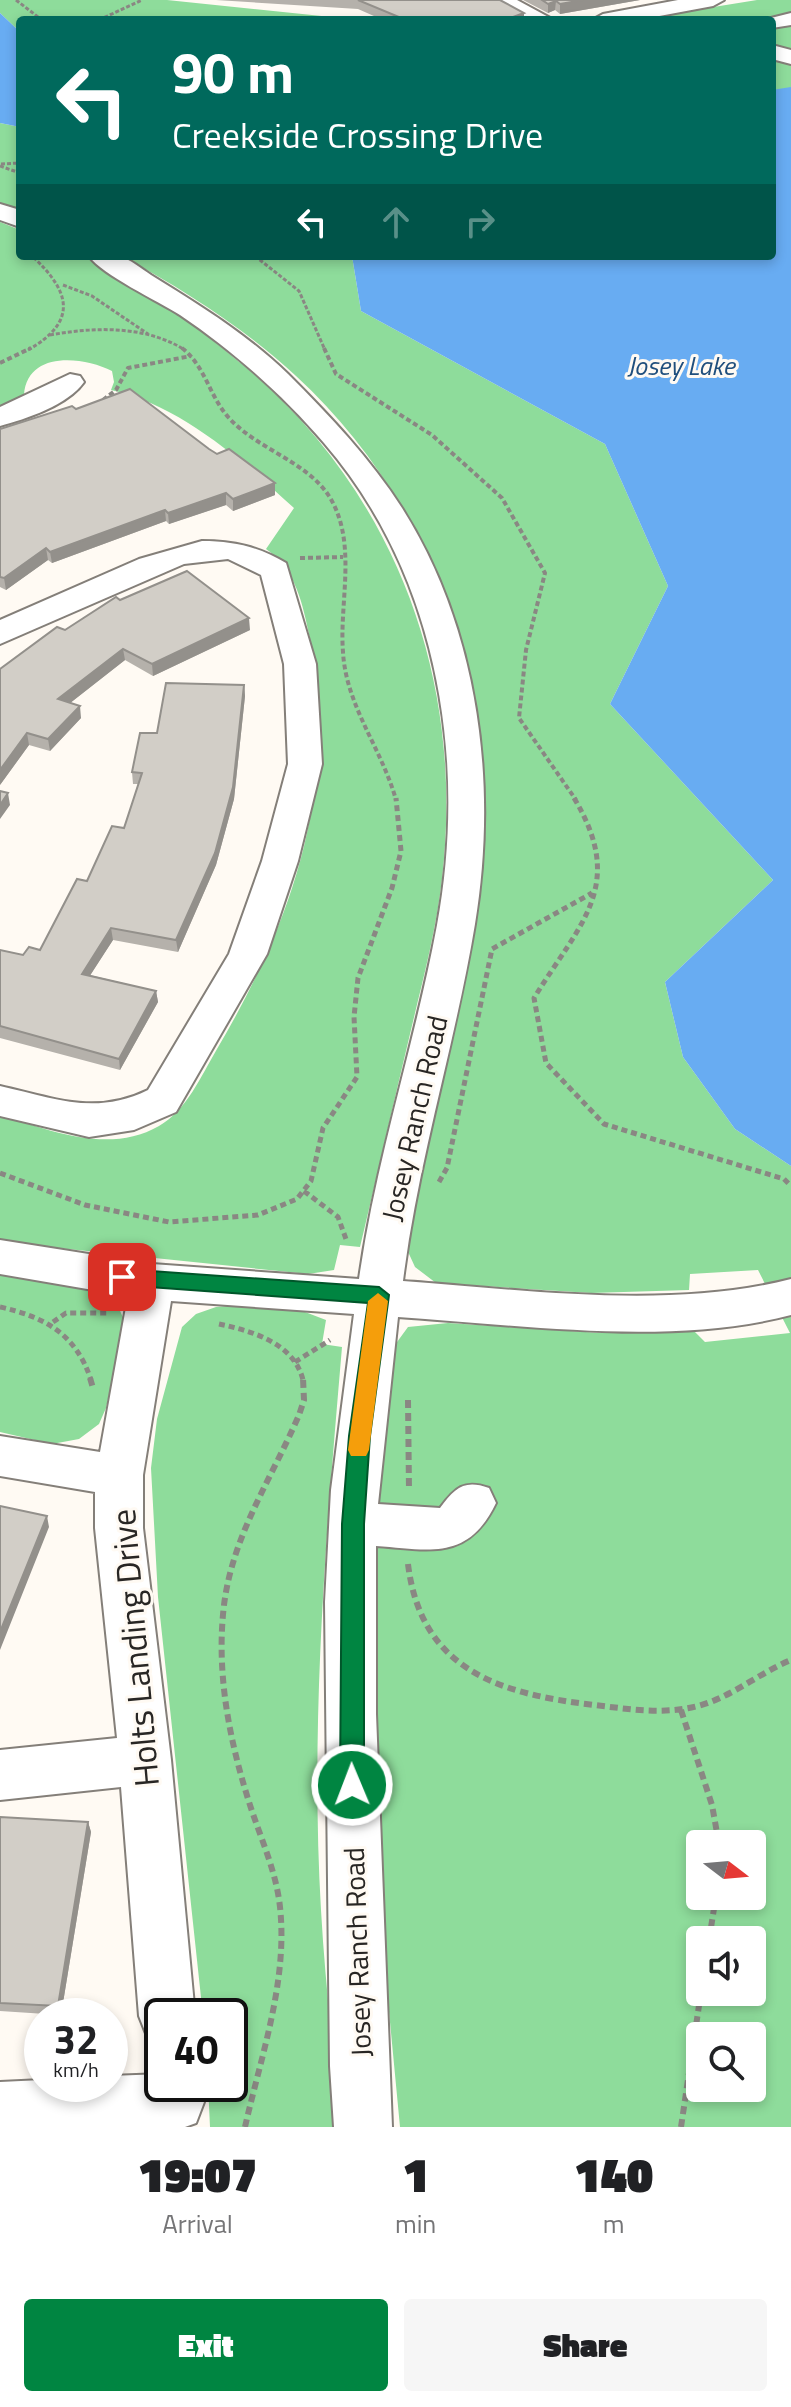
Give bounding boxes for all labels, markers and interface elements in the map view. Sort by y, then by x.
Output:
text: 90 m [172,30,294,115]
icon: left [40,48,144,152]
text: Creekside Crossing Drive [172,107,543,162]
icon: left [290,200,334,244]
icon: ahead [374,200,418,244]
icon: right [458,200,502,244]
water label: Josey Lake [627,346,737,385]
street label: Josey Ranch Road [369,1011,459,1225]
pin [88,1243,156,1311]
icon: arrive [100,1255,144,1299]
street label: Holts Landing Drive [96,1507,172,1789]
position arrow [310,1743,394,1827]
north arrow [686,1830,766,1910]
map controls [686,1830,766,2102]
street label: Josey Ranch Road [332,1846,382,2058]
button: sound [686,1926,766,2006]
speed limit sign: 40 [144,1998,248,2102]
text: 32 [54,2009,98,2070]
button: search [686,2022,766,2102]
text: km/h [53,2054,99,2085]
text: 19:07 [138,2138,257,2211]
text: 1 [402,2138,429,2211]
text: 140 [574,2138,653,2211]
text: Arrival [162,2204,233,2243]
text: min [395,2204,436,2243]
text: m [603,2204,625,2243]
button: Exit [24,2299,388,2391]
button: Share [404,2299,767,2391]

